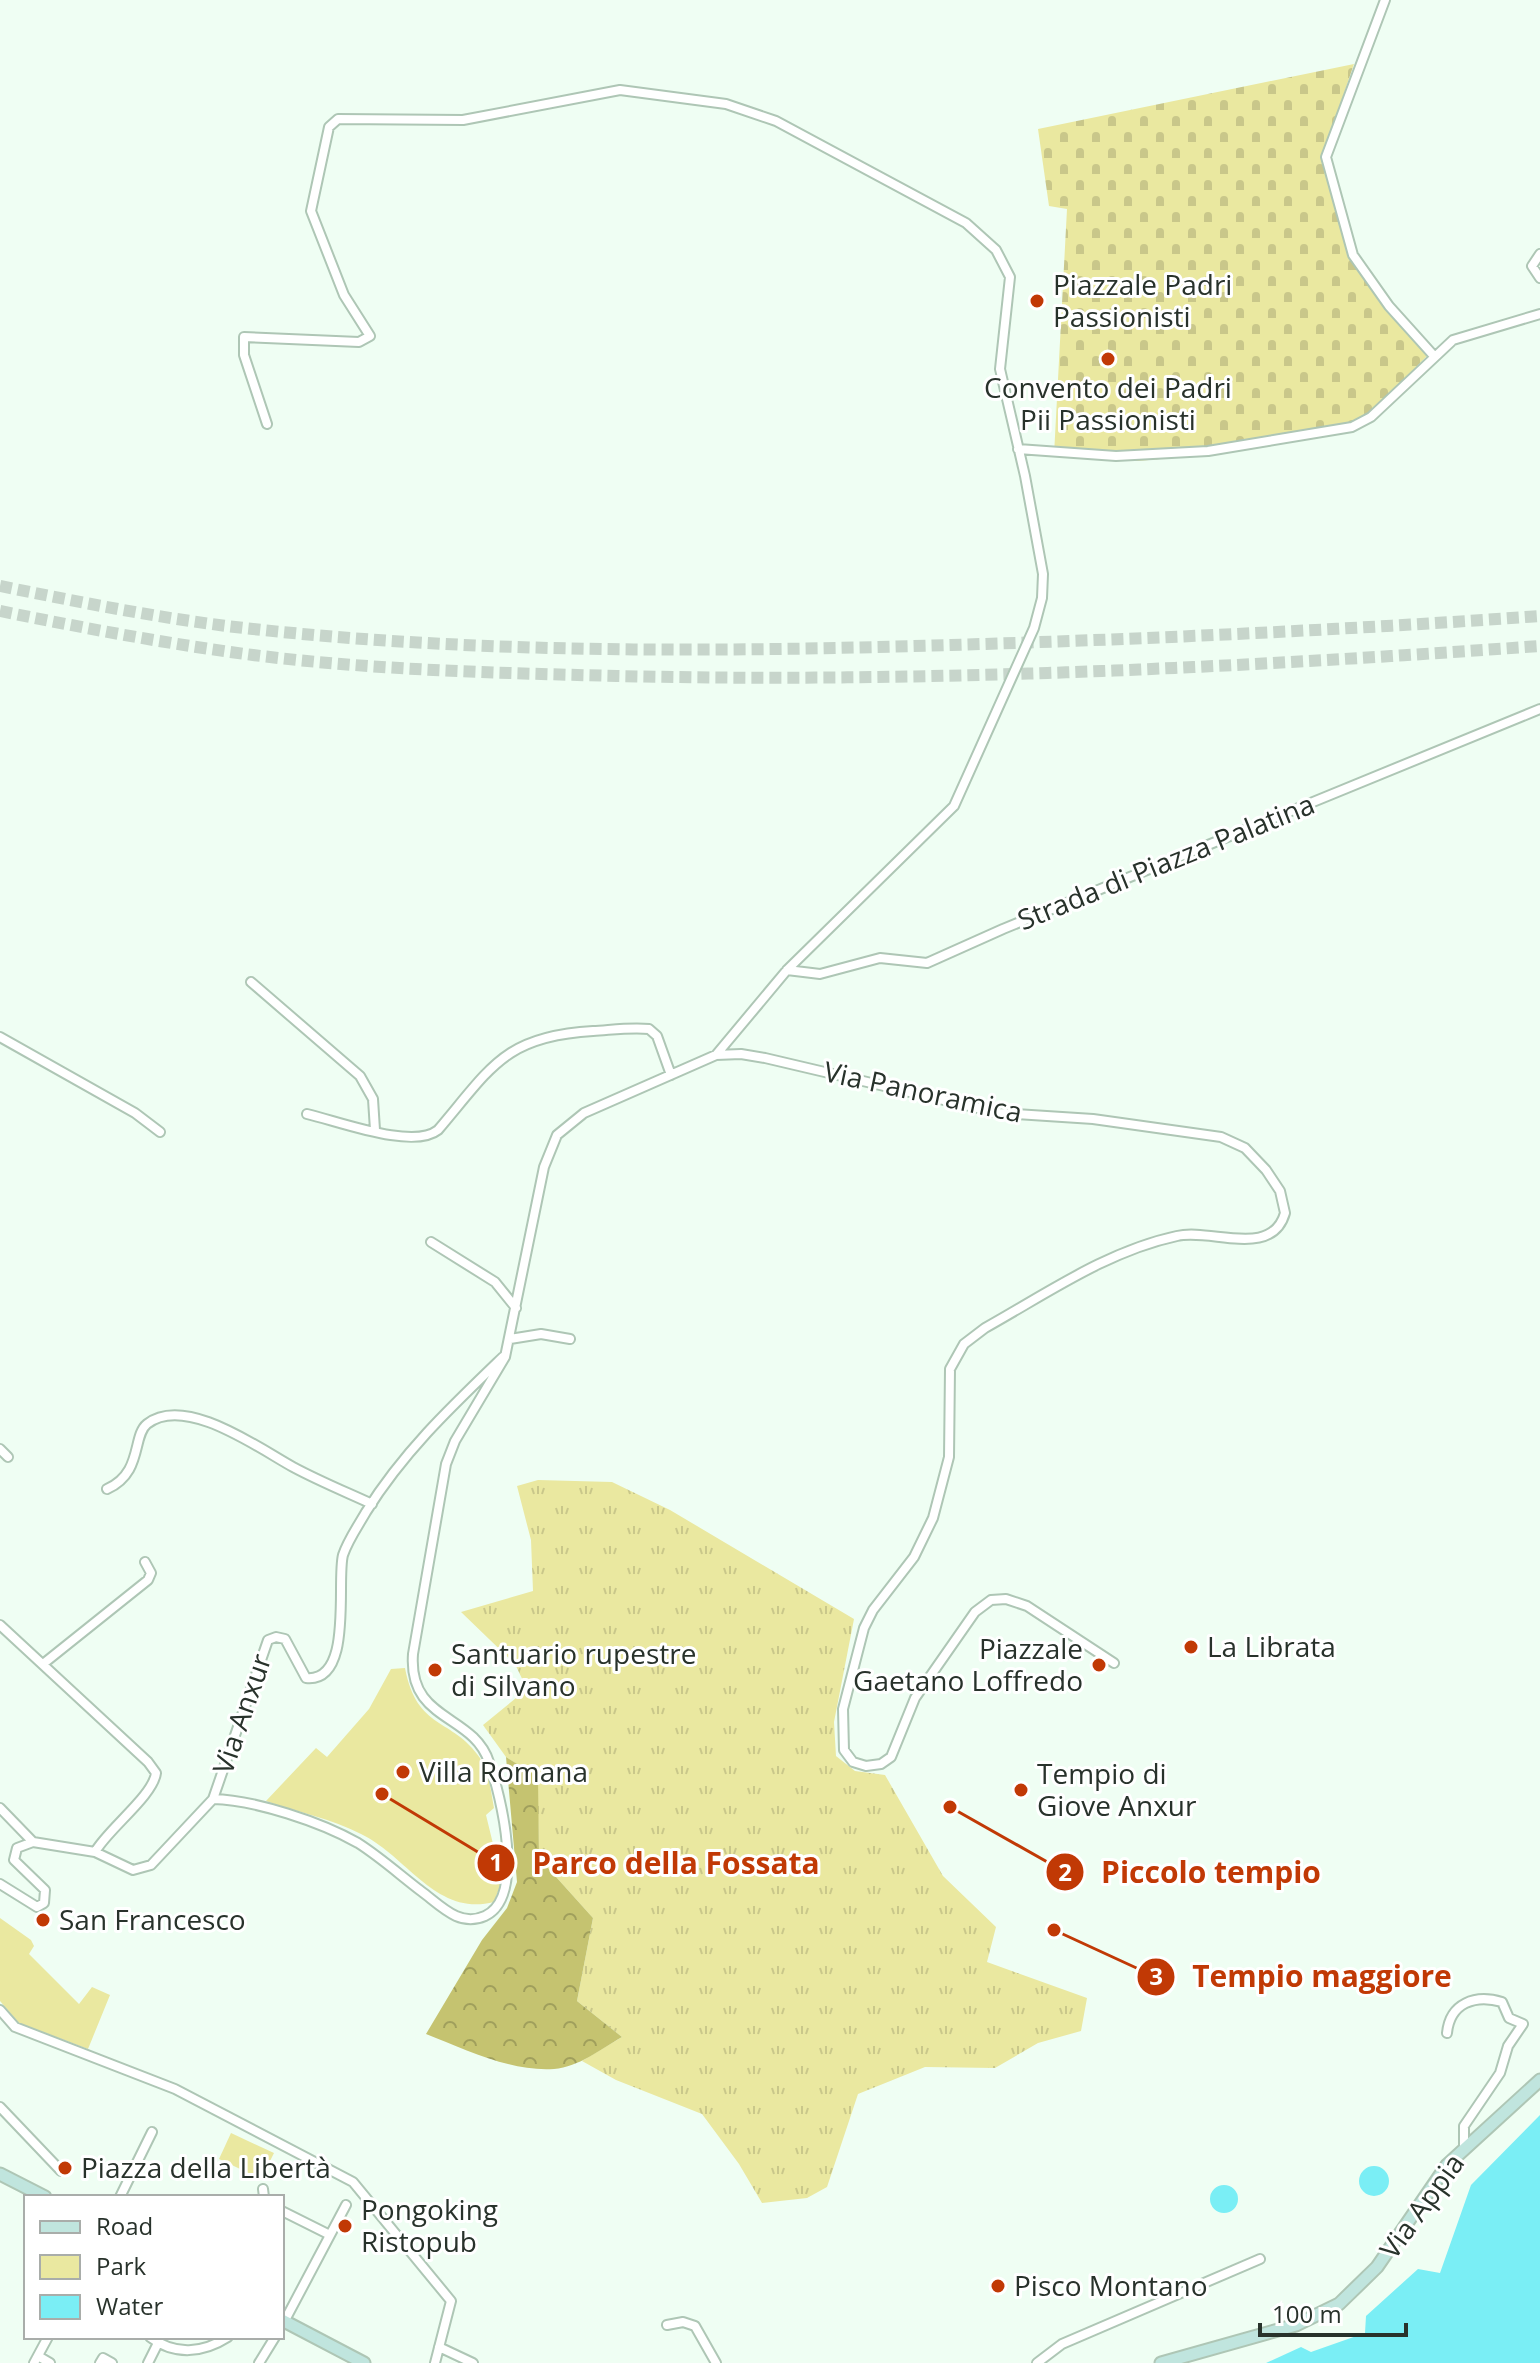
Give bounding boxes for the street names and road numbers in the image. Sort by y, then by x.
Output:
street label: Strada di Piazza Palatina [1011,784,1320,938]
street label: Via Panoramica [820,1051,1026,1131]
street label: Via Anxur [203,1648,280,1779]
street label: Via Appia [1370,2145,1472,2266]

